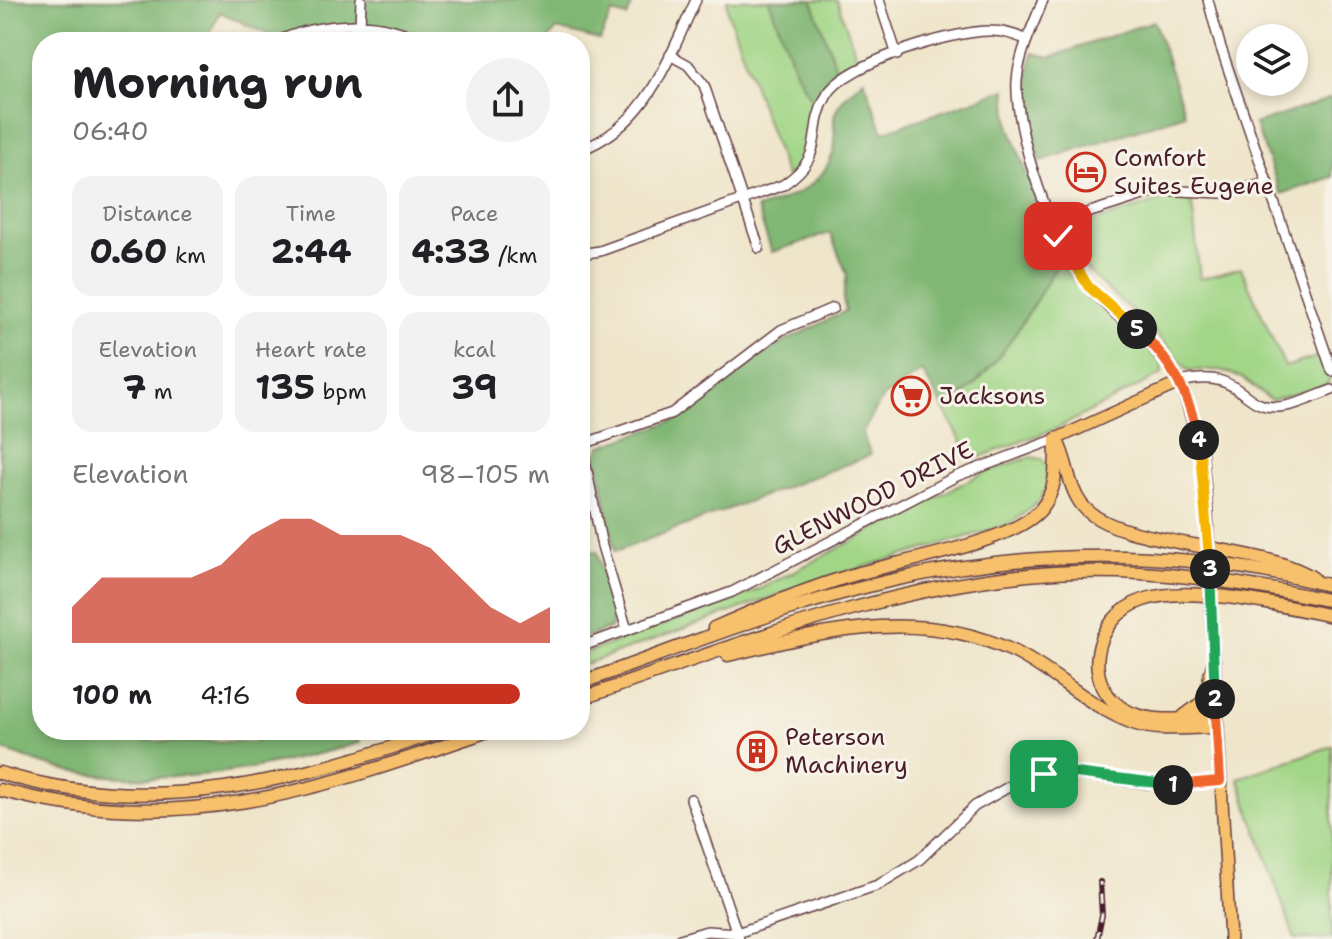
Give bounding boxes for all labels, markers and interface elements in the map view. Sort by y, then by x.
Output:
map controls [1236,24,1308,96]
button: layers [1236,24,1308,96]
text: Morning run [72,53,363,112]
button: share [466,58,550,142]
text: 06:40 [72,113,149,148]
place label: Comfort Suites Eugene [1114,142,1274,202]
hotel icon: Comfort Suites Eugene [1065,151,1107,193]
text: Distance [103,199,193,228]
text: Time [286,199,336,228]
text: Pace [450,199,499,228]
pin [1024,202,1092,270]
icon: check [1036,214,1080,258]
text: 0.60 [89,228,167,274]
text: 2:44 [270,228,352,274]
text: 4:33 [411,228,491,274]
text: km [167,241,206,270]
text: /km [491,241,537,270]
pin: 5 [1117,309,1157,349]
text: 5 [1130,314,1144,343]
text: Elevation [98,335,197,364]
text: Heart rate [255,335,367,364]
text: kcal [453,335,496,364]
text: 7 [123,364,146,410]
text: 135 [255,364,315,410]
text: 39 [451,364,498,410]
supermarket icon: Jacksons [890,375,932,417]
text: m [146,377,173,406]
text: bpm [315,377,367,406]
place label: Jacksons [939,380,1046,412]
pin: 4 [1179,420,1219,460]
text: 4 [1191,425,1207,454]
street label: GLENWOOD DRIVE [767,433,979,563]
text: Elevation [72,456,188,491]
text: 98–105 m [421,456,550,491]
pin: 3 [1190,549,1230,589]
text: 3 [1202,554,1218,583]
text: 100 m [72,677,152,712]
text: 4:16 [200,677,251,712]
pin: 2 [1195,679,1235,719]
text: 2 [1207,684,1223,713]
place label: Peterson Machinery [785,721,908,781]
building icon: Peterson Machinery [736,730,778,772]
pin [1010,740,1078,808]
icon: arrive [1022,752,1066,796]
pin: 1 [1153,765,1193,805]
text: 1 [1168,770,1178,799]

